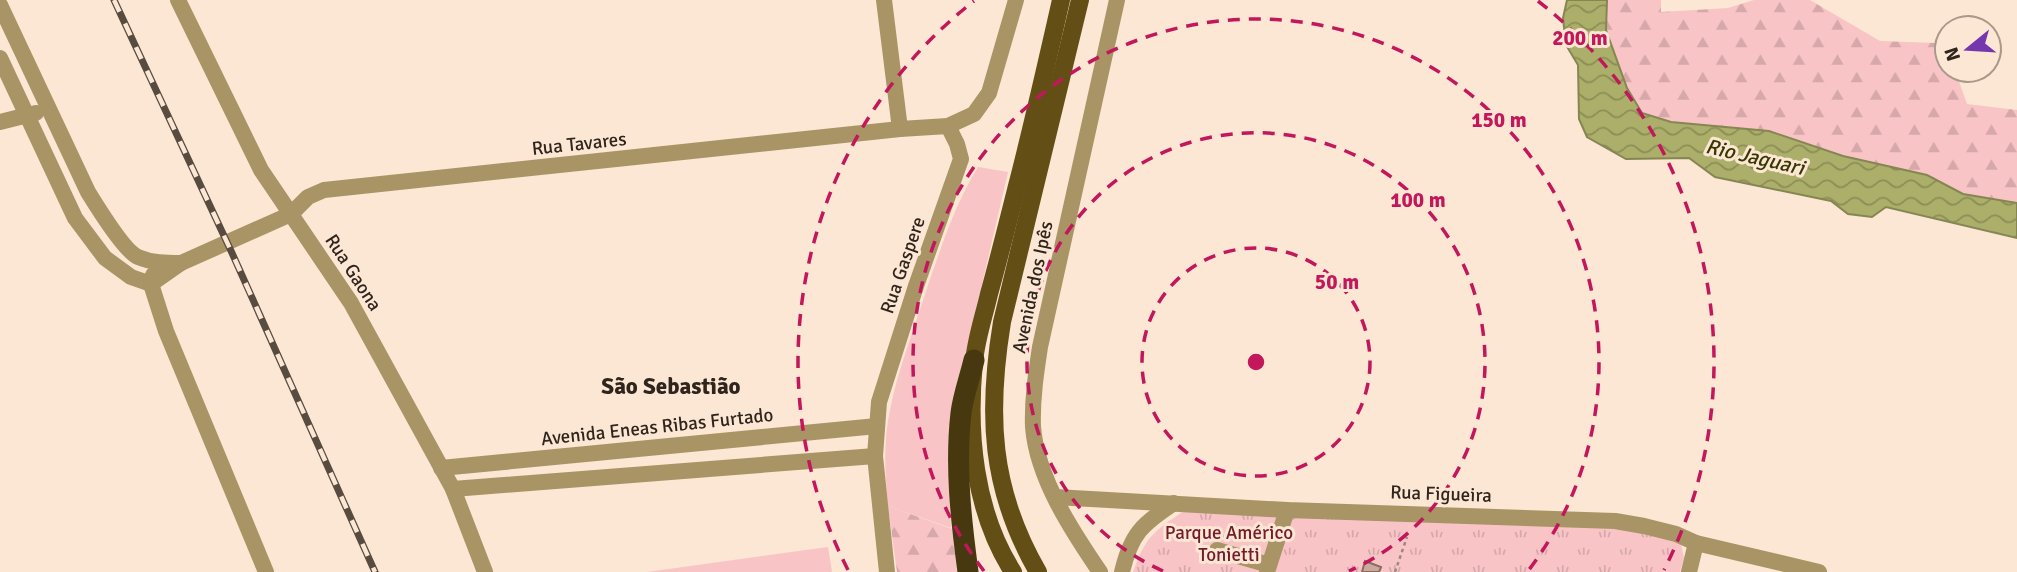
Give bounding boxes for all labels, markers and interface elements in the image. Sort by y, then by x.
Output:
north arrow [1933,14,2003,84]
text: 200 m [1552,25,1608,51]
text: N [1939,44,1966,64]
text: 150 m [1471,107,1527,133]
street label: Rua Tavares [531,127,628,161]
water label: Rio Jaguari [1703,133,1809,181]
text: 100 m [1390,187,1446,213]
street label: Rua Gaspere [875,214,931,317]
street label: Avenida dos Ipês [1007,219,1059,355]
street label: Rua Gaona [319,230,387,316]
text: 50 m [1315,269,1359,295]
centre of rings [1244,350,1268,374]
district label: São Sebastião [601,372,741,401]
street label: Avenida Eneas Ribas Furtado [540,403,775,451]
street label: Rua Figueira [1390,480,1492,508]
park label: Parque Américo Tonietti [1165,521,1293,567]

